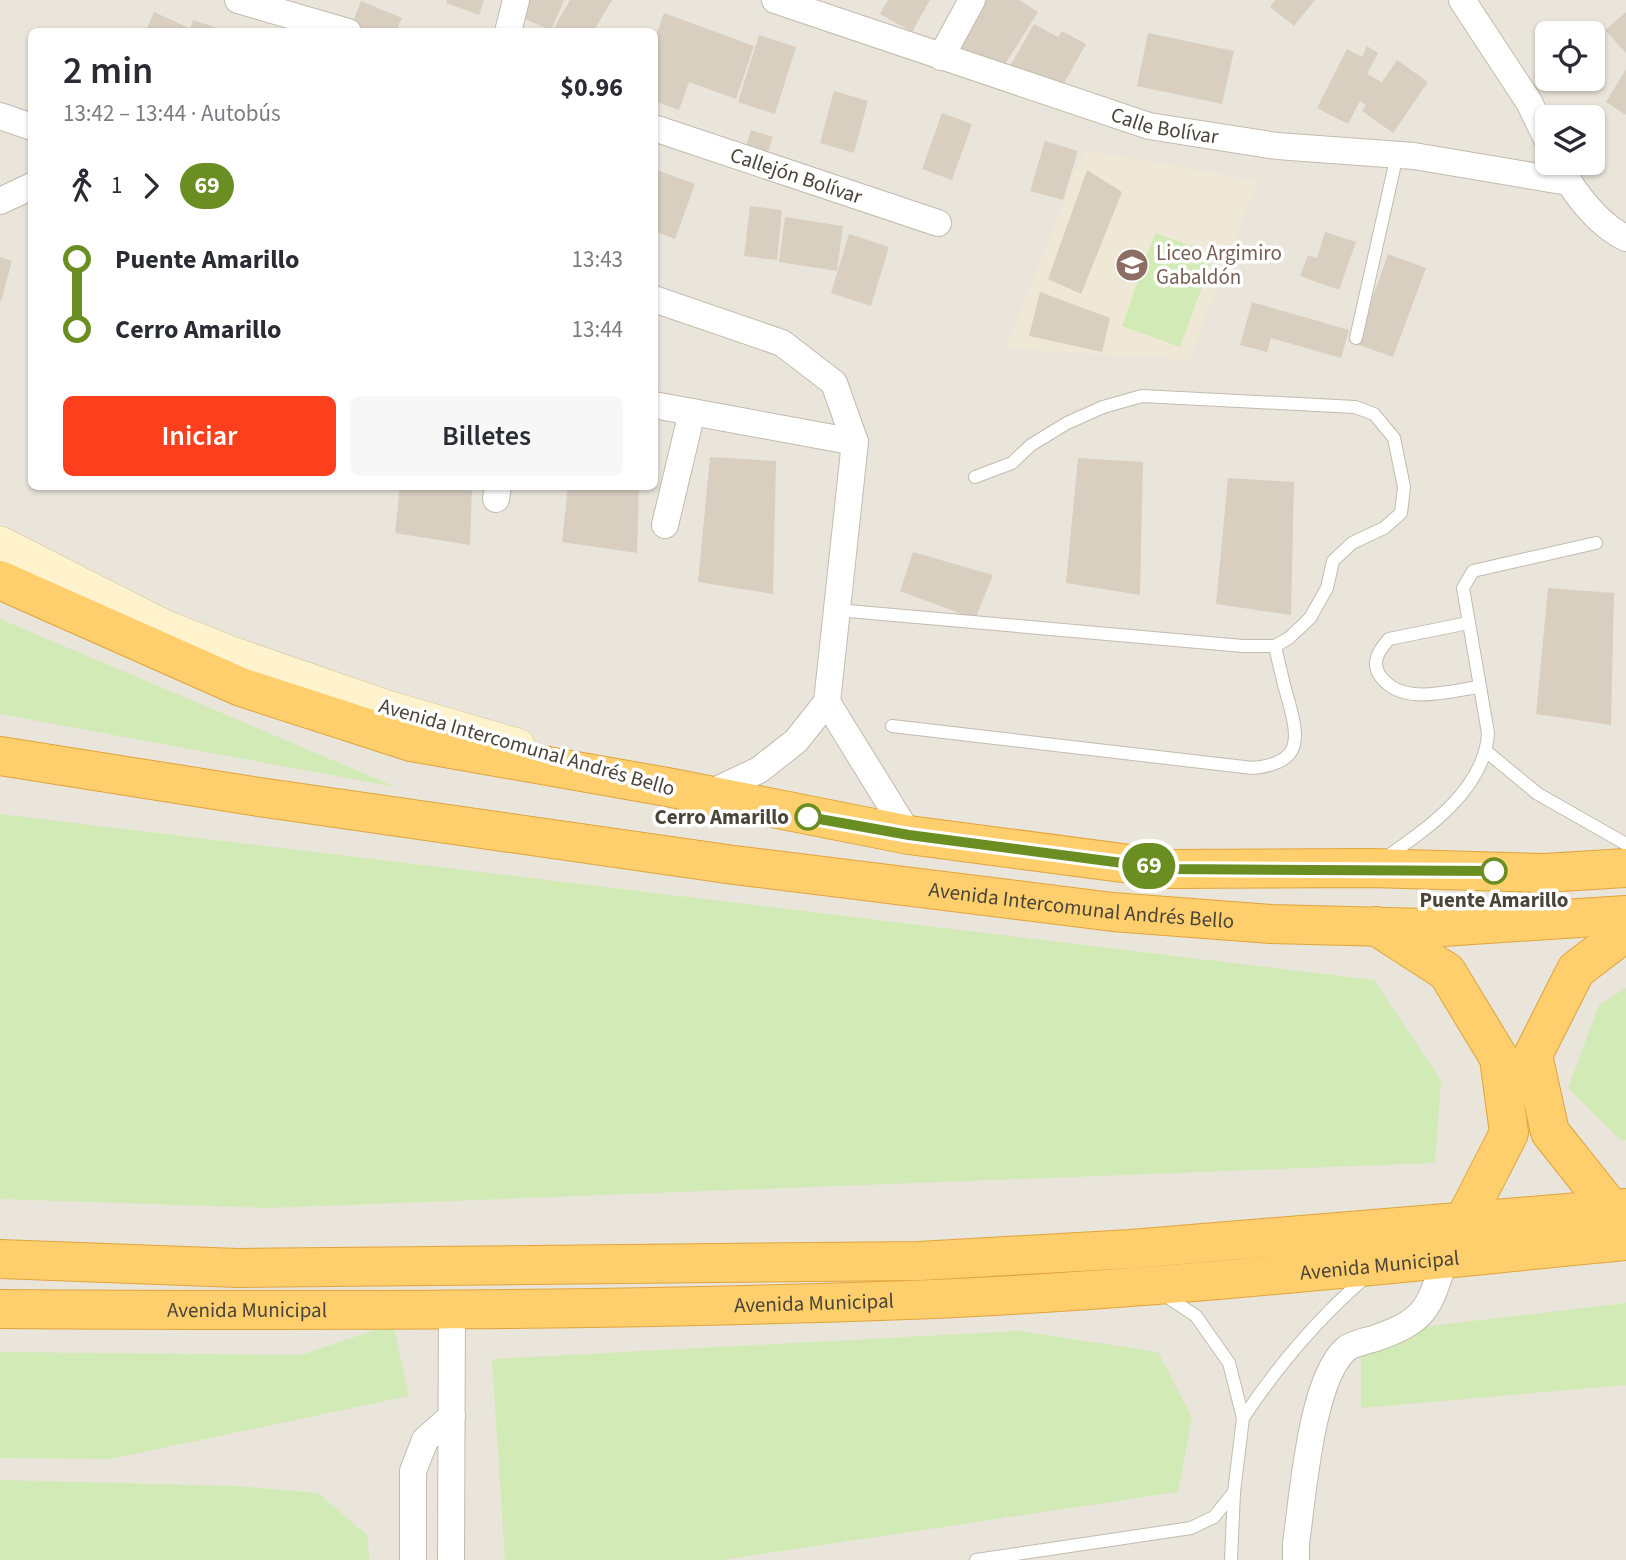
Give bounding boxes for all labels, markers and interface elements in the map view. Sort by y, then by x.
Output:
map controls [1535,21,1605,175]
button: locate [1535,21,1605,91]
text: 2 min [63,44,153,98]
text: $0.96 [560,69,623,106]
text: 13:42 – 13:44 · Autobús [63,97,281,130]
street label: Calle Bolívar [1107,99,1221,152]
button: layers [1535,105,1605,175]
street label: Callejón Bolívar [726,140,867,212]
icon: walk [63,167,101,205]
icon: forward [132,167,170,205]
text: 69 [194,168,220,203]
text: 1 [111,169,122,202]
place label: Liceo Argimiro Gabaldón [1156,238,1282,292]
text: Puente Amarillo [115,241,299,278]
text: 13:43 [572,243,623,276]
school or university icon: Liceo Argimiro Gabaldón [1113,246,1151,284]
text: Cerro Amarillo [115,311,281,348]
text: 13:44 [572,313,623,346]
button: Iniciar [63,396,336,476]
button: Billetes [350,396,623,476]
street label: Avenida Intercomunal Andrés Bello [375,690,679,804]
place label: Cerro Amarillo [655,802,789,832]
marker: Cerro Amarillo [795,804,821,830]
line badge: 69 [1118,843,1180,889]
text: 69 [1136,848,1162,883]
marker: Puente Amarillo [1481,858,1507,884]
street label: Avenida Intercomunal Andrés Bello [927,874,1235,936]
place label: Puente Amarillo [1420,885,1569,915]
street label: Avenida Municipal [1299,1243,1461,1288]
street label: Avenida Municipal [734,1286,894,1320]
street label: Avenida Municipal [167,1295,327,1325]

